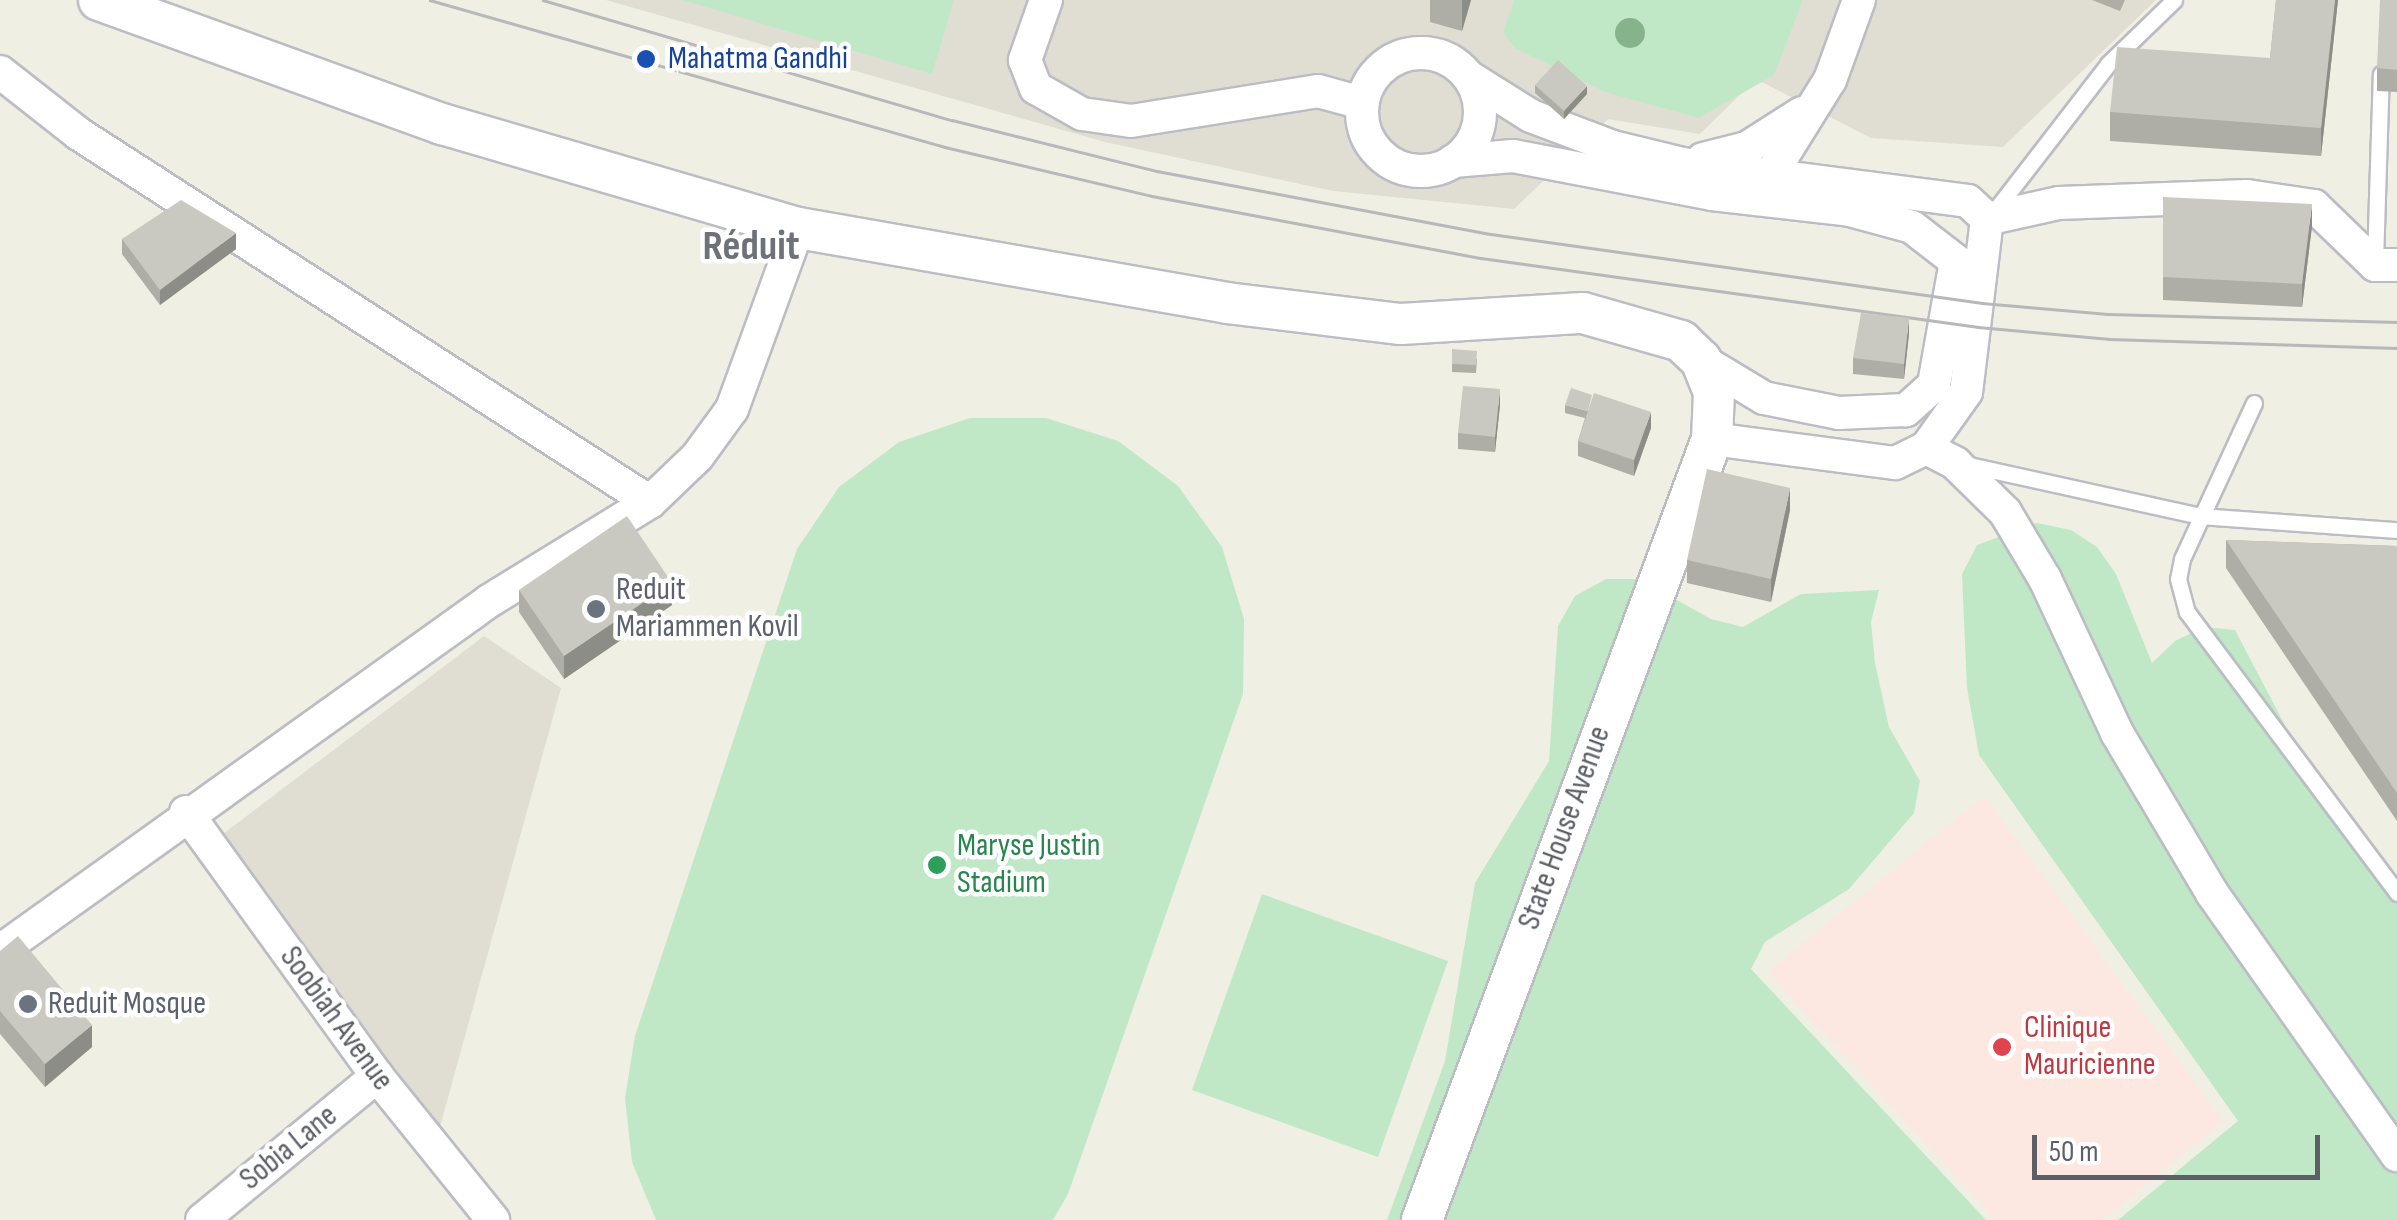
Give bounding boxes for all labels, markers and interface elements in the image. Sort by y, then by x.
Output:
place label: Mahatma Gandhi [668,40,848,78]
marker: Mahatma Gandhi [633,46,659,72]
district label: Réduit [702,222,800,272]
place label: Reduit Mariammen Kovil [616,572,799,647]
marker: Reduit Mariammen Kovil [585,598,607,620]
street label: State House Avenue [1510,721,1620,935]
place label: Maryse Justin Stadium [957,828,1100,903]
marker: Maryse Justin Stadium [926,854,948,876]
street label: Soobiah Avenue [271,939,401,1099]
place label: Reduit Mosque [48,985,206,1023]
marker: Reduit Mosque [17,993,39,1015]
place label: Clinique Mauricienne [2024,1010,2156,1085]
marker: Clinique Mauricienne [1989,1034,2015,1060]
street label: Sobia Lane [232,1097,346,1199]
scale bar [2037,1115,2324,1177]
text: 50 m [2049,1134,2098,1170]

